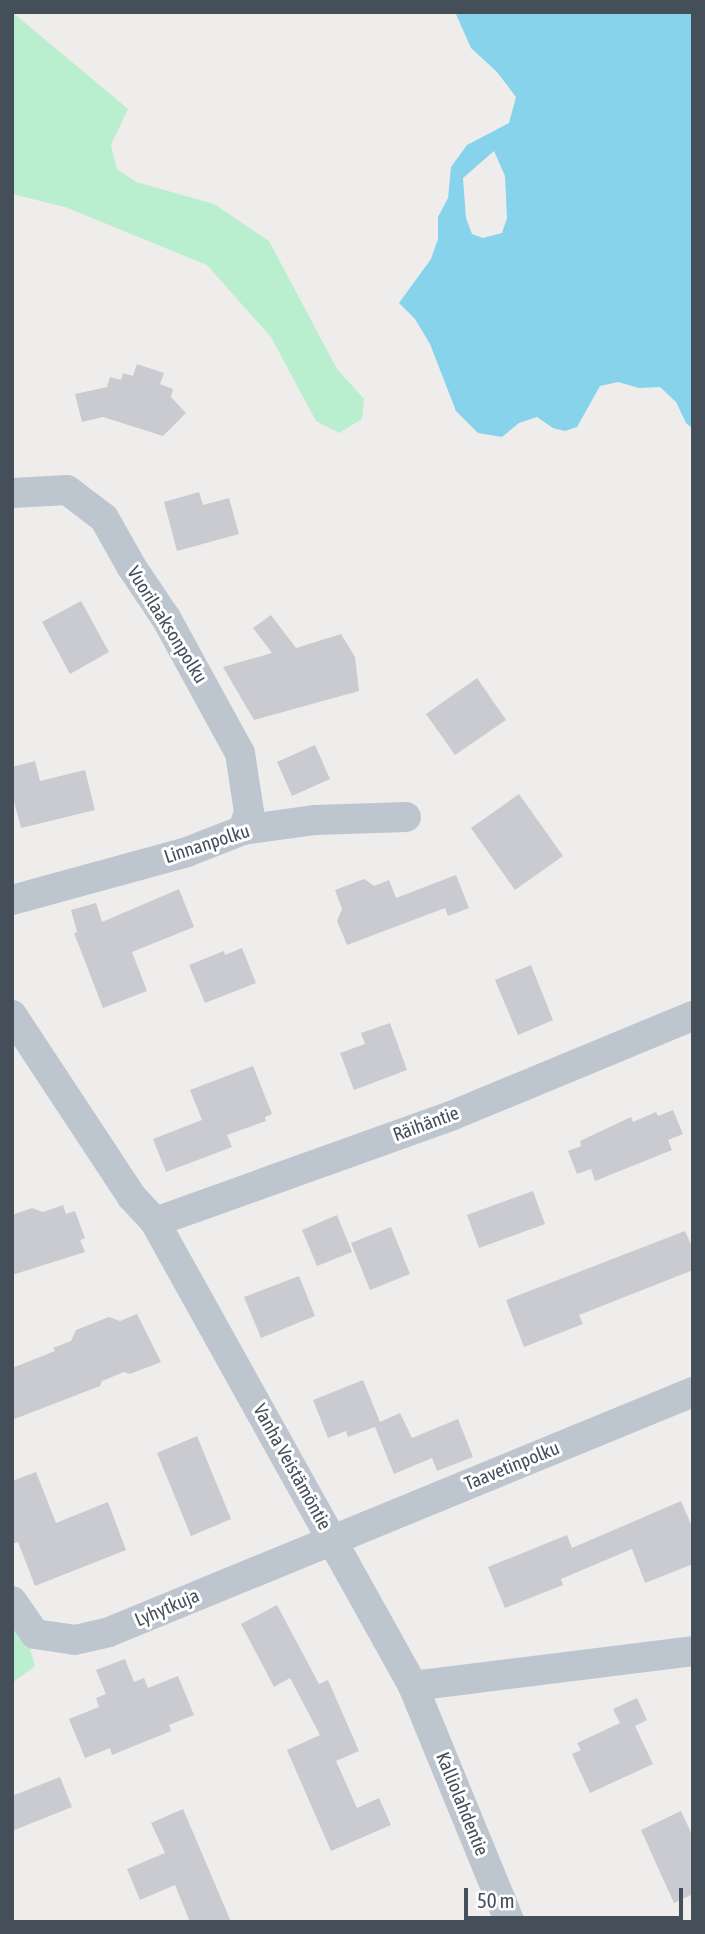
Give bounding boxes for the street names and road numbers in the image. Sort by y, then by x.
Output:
street label: Vuorilaaksonpolku [122,562,212,688]
street label: Linnanpolku [161,819,253,869]
street label: Räihäntie [390,1102,462,1146]
street label: Vanha Veistämöntie [248,1400,336,1534]
street label: Taavetinpolku [461,1437,563,1495]
street label: Lyhytkuja [131,1584,203,1632]
street label: Kalliolahdentie [431,1749,493,1859]

